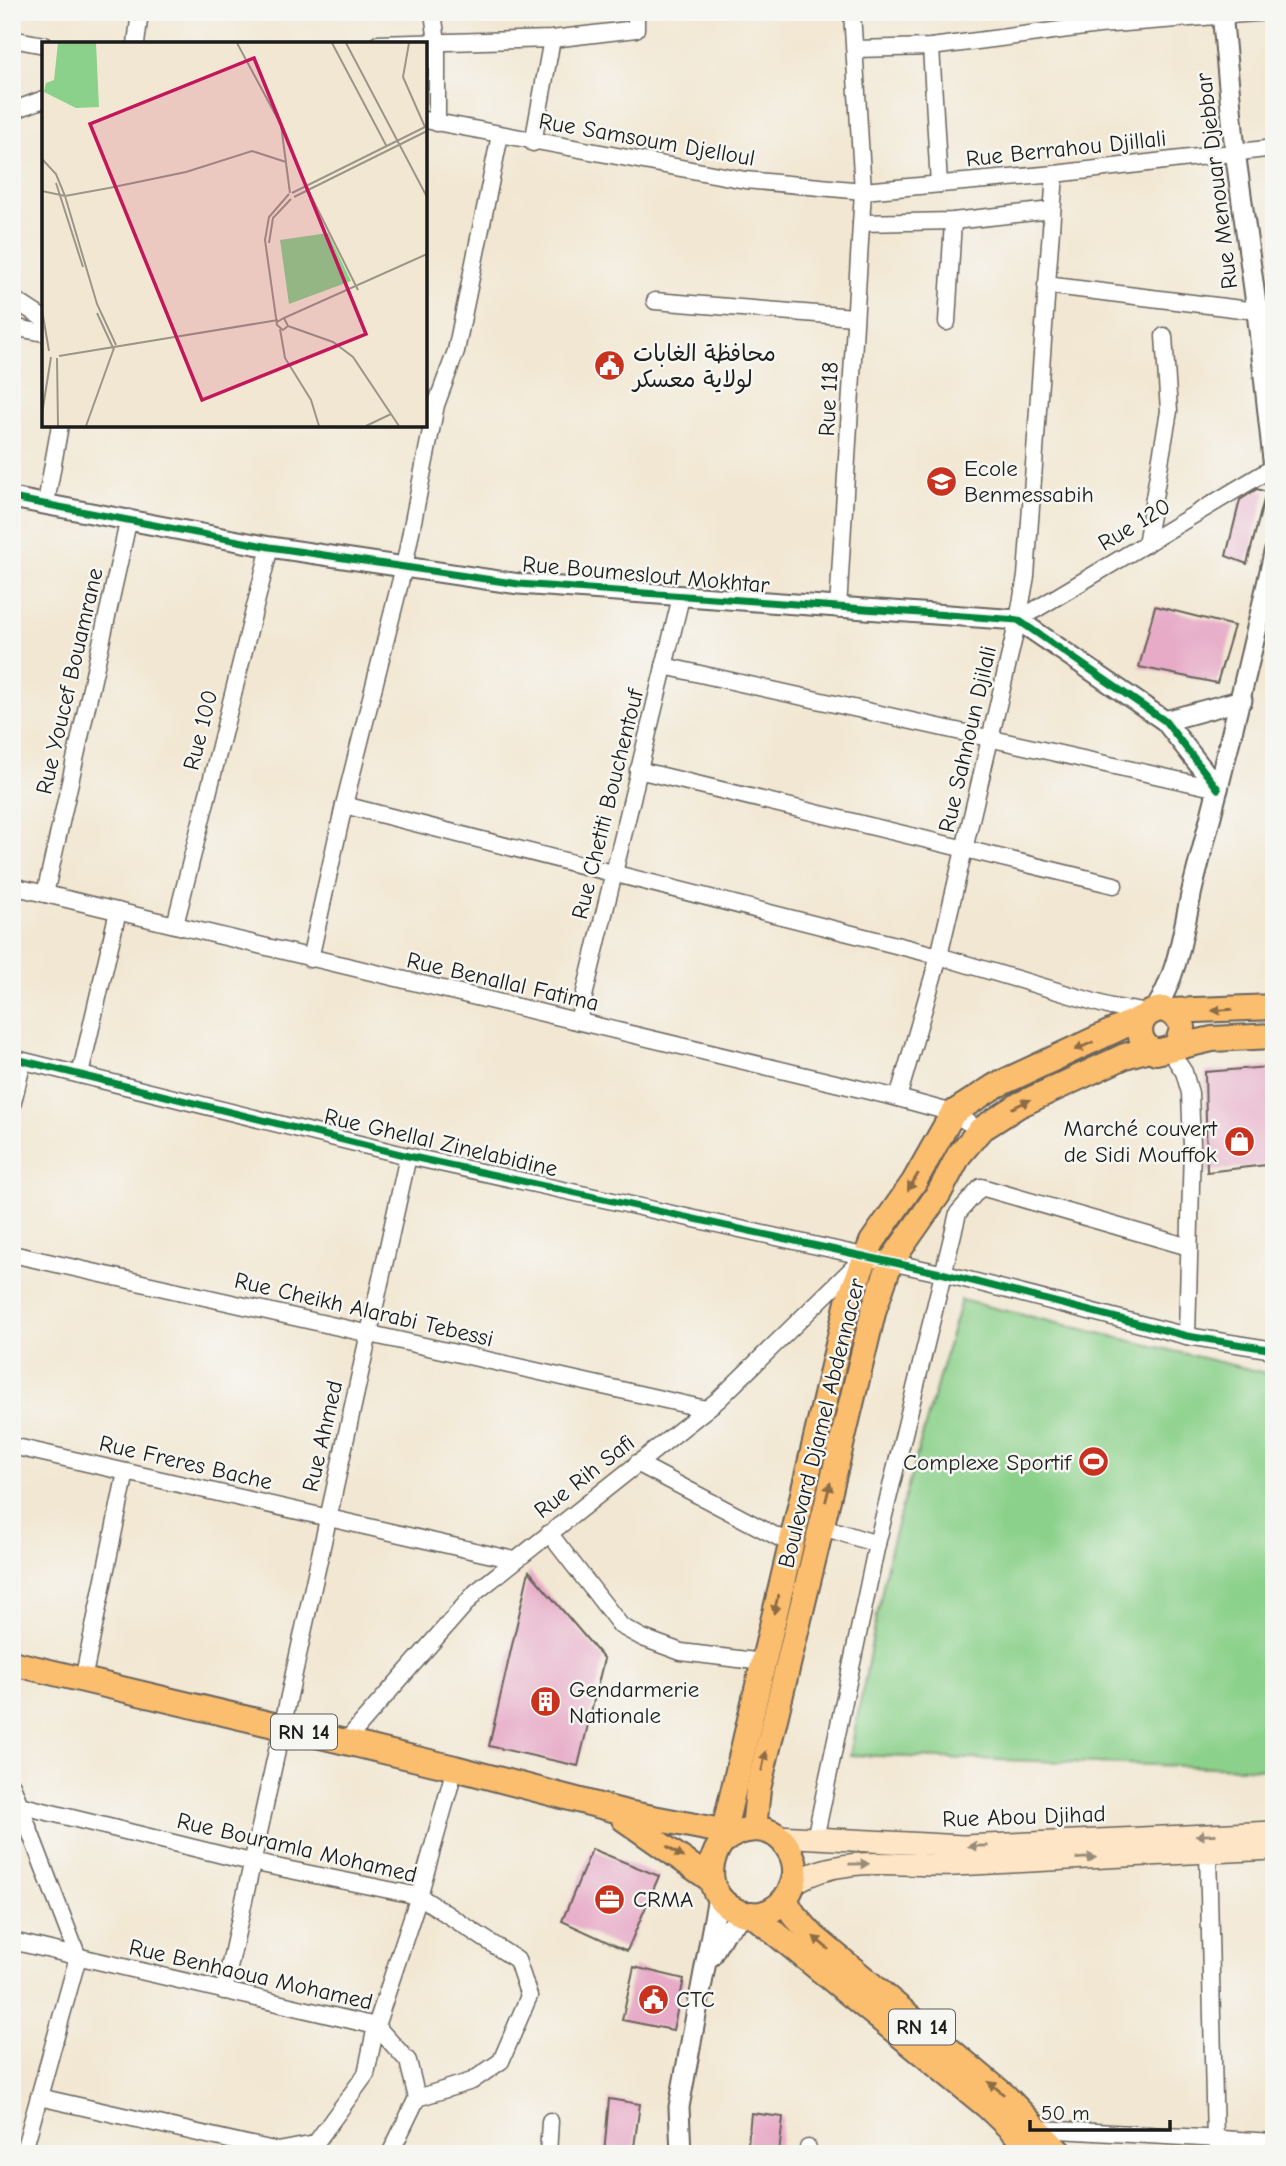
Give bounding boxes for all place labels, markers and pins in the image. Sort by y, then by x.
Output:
place label: محافظة الغابات لولاية معسكر [631,340,776,394]
public building icon: محافظة الغابات لولاية معسكر [593,349,627,383]
place label: Ecole Benmessabih [964,455,1094,508]
school or university icon: Ecole Benmessabih [924,464,958,498]
place label: Marché couvert de Sidi Mouffok [1063,1115,1218,1168]
shop icon: Marché couvert de Sidi Mouffok [1223,1124,1257,1158]
sports icon: Complexe Sportif [1077,1445,1111,1479]
place label: Complexe Sportif [903,1449,1073,1476]
place label: Gendarmerie Nationale [569,1676,699,1729]
building icon: Gendarmerie Nationale [529,1685,563,1719]
office icon: CRMA [593,1882,627,1916]
place label: CRMA [633,1886,693,1913]
public building icon: CTC [636,1982,670,2016]
place label: CTC [676,1986,715,2013]

